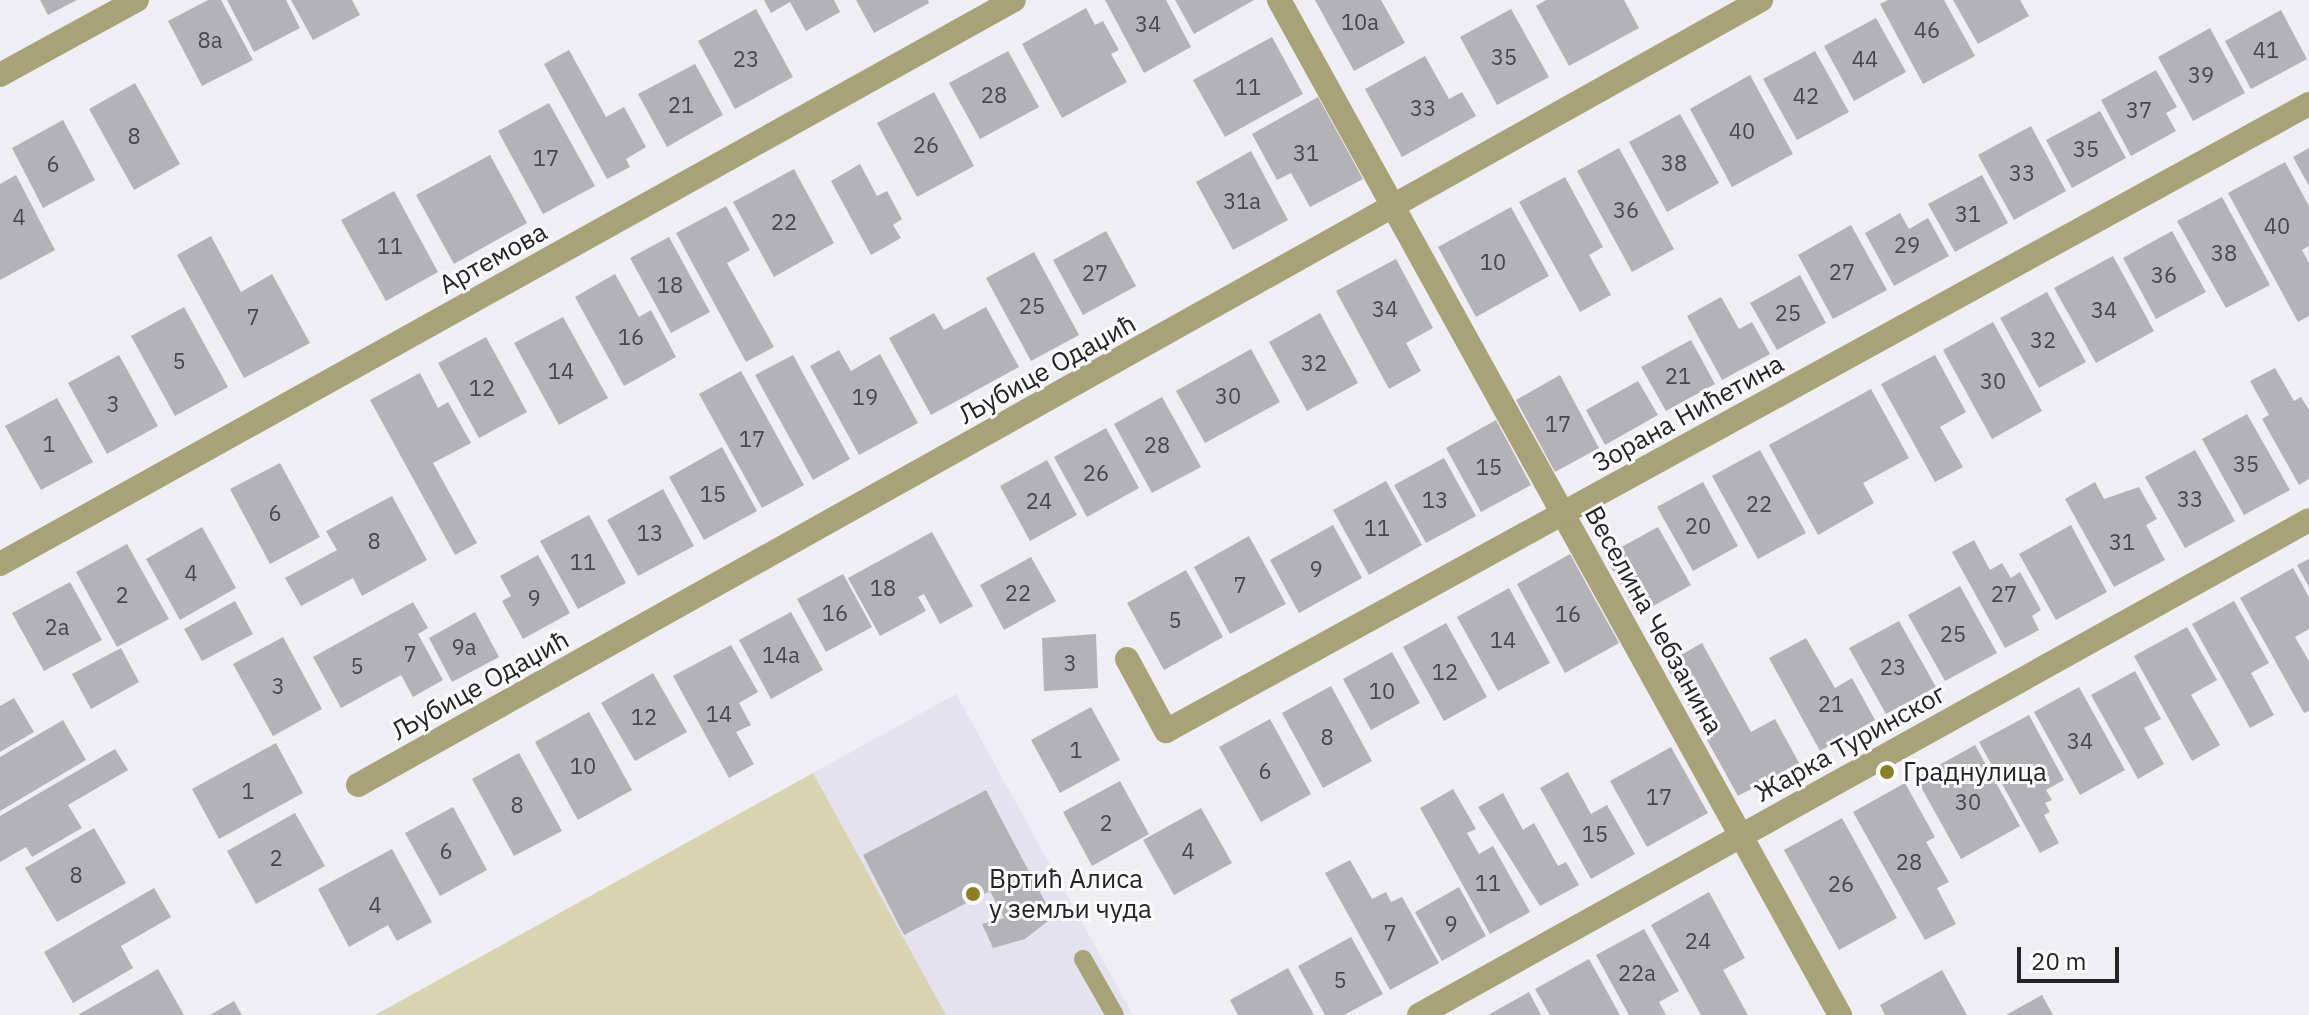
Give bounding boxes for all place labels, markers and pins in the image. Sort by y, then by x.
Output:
place label: Граднулица [1903,756,2047,788]
marker: Граднулица [1878,763,1896,781]
place label: Вртић Алиса у земљи чуда [989,863,1152,924]
marker: Вртић Алиса у земљи чуда [964,885,982,903]

